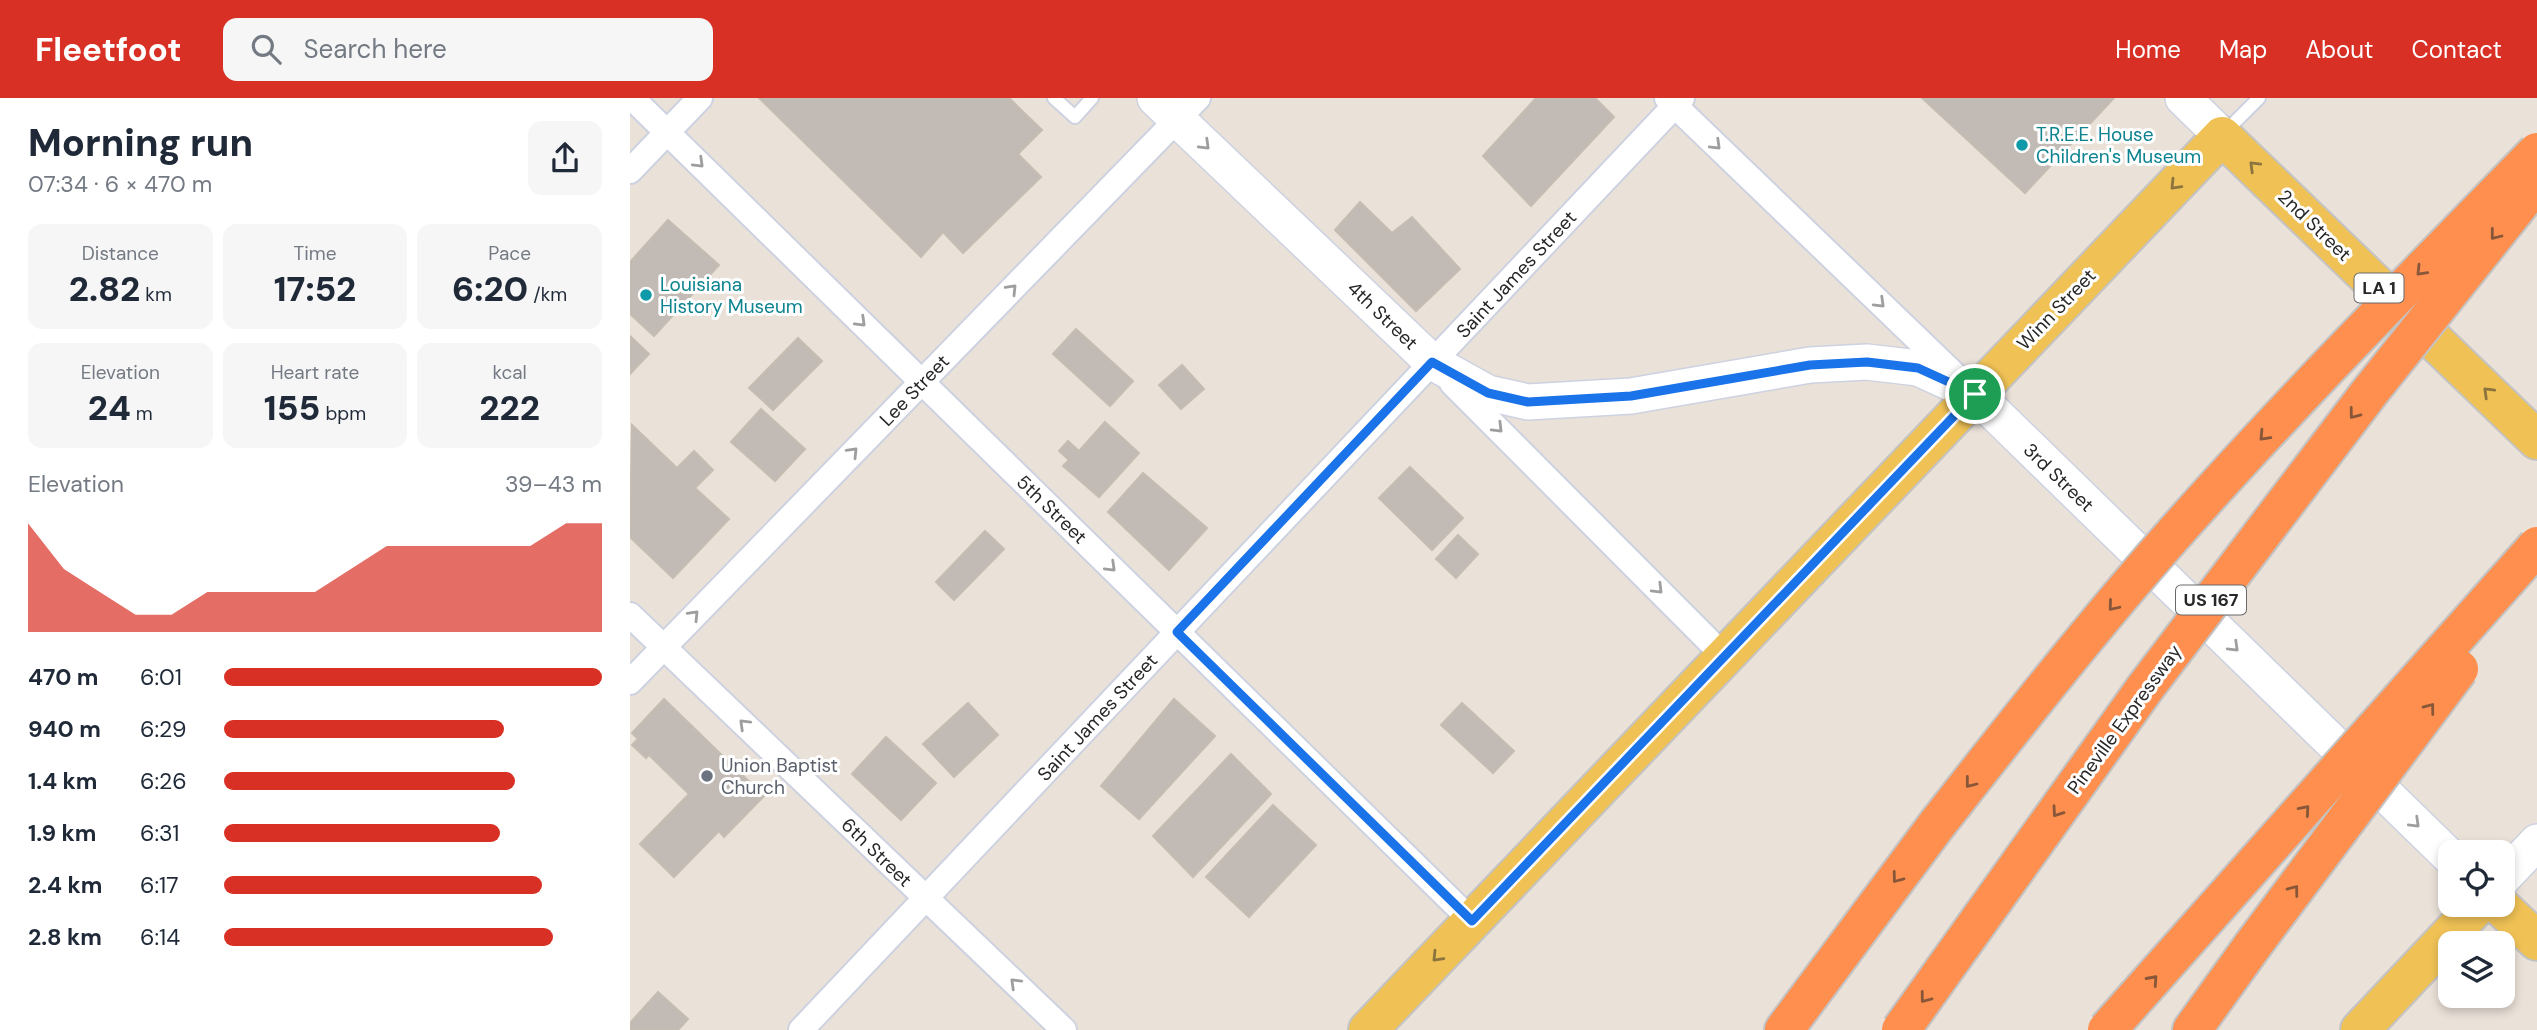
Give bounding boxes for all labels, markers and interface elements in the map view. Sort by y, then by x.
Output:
search box [223,18,713,81]
text: Fleetfoot [35,28,181,71]
icon: search [247,30,285,68]
text: Search here [303,32,447,66]
text: Home [2115,34,2181,65]
text: Map [2219,34,2267,65]
text: About [2305,34,2374,65]
text: Contact [2412,34,2502,65]
text: Morning run [28,118,253,168]
button: share [528,121,602,195]
place label: T.R.E.E. House Children's Museum [2036,122,2201,169]
one-way arrow [1197,136,1210,149]
one-way arrow [1708,137,1721,150]
marker: T.R.E.E. House Children's Museum [2014,137,2030,153]
one-way arrow [690,154,703,167]
one-way arrow [2249,162,2262,175]
text: 07:34 · 6 × 470 m [28,169,212,199]
one-way arrow [2170,177,2183,190]
street label: 2nd Street [2273,184,2357,267]
street label: Saint James Street [1451,205,1582,343]
one-way arrow [2490,228,2503,240]
text: Distance [82,241,159,266]
text: Time [294,241,336,266]
text: Pace [488,241,531,266]
street label: Winn Street [2011,263,2101,355]
one-way arrow [2416,263,2429,276]
text: 2.82 [69,266,140,312]
text: 17:52 [274,266,356,312]
text: 6:20 [452,266,528,312]
place label: Louisiana History Museum [660,272,803,319]
road number: LA 1 [2354,274,2404,302]
street label: 4th Street [1342,276,1423,355]
text: km [140,282,172,307]
text: /km [528,282,567,307]
one-way arrow [1004,285,1016,297]
marker: Louisiana History Museum [638,287,654,303]
one-way arrow [1872,294,1885,307]
one-way arrow [853,314,866,327]
street label: Lee Street [874,349,955,431]
text: Elevation [81,360,160,385]
text: Heart rate [271,360,359,385]
text: kcal [492,360,527,385]
pin [1945,364,2005,424]
icon: arrive [1956,375,1994,413]
text: 24 [88,385,131,431]
text: 155 [264,385,320,431]
text: 222 [479,385,540,431]
one-way arrow [2483,388,2496,401]
text: m [131,401,153,426]
text: bpm [320,401,366,426]
one-way arrow [2349,406,2362,419]
one-way arrow [1489,420,1502,433]
one-way arrow [2260,428,2272,441]
street label: 3rd Street [2018,438,2099,517]
one-way arrow [845,447,858,460]
text: Elevation [28,469,124,499]
text: 39–43 m [505,469,602,499]
street label: 5th Street [1011,469,1092,549]
one-way arrow [1103,559,1116,572]
one-way arrow [1650,581,1663,594]
road number: US 167 [2176,586,2246,614]
one-way arrow [2109,598,2121,611]
one-way arrow [686,610,699,623]
street label: Pineville Expressway [2062,639,2187,799]
one-way arrow [2226,639,2239,652]
street label: Saint James Street [1032,648,1163,786]
text: 470 m [28,662,98,692]
text: 6:01 [140,662,182,692]
one-way arrow [2421,703,2434,716]
text: 940 m [28,714,101,744]
text: 6:29 [140,714,187,744]
one-way arrow [739,720,752,733]
place label: Union Baptist Church [721,753,838,800]
text: 1.4 km [28,766,97,796]
text: 6:26 [140,766,187,796]
marker: Union Baptist Church [699,768,715,784]
one-way arrow [1966,775,1978,788]
one-way arrow [2053,804,2065,817]
one-way arrow [2296,805,2309,818]
street label: 6th Street [836,812,917,892]
one-way arrow [2406,814,2419,827]
text: 1.9 km [28,818,96,848]
text: 6:31 [140,818,179,848]
map controls [2438,840,2515,1008]
button: locate [2438,840,2515,917]
text: 2.4 km [28,870,102,900]
text: 6:17 [140,870,179,900]
one-way arrow [1893,870,1905,883]
one-way arrow [2285,885,2298,898]
text: 2.8 km [28,922,102,952]
text: 6:14 [140,922,180,952]
button: layers [2438,931,2515,1008]
one-way arrow [1433,949,1446,962]
one-way arrow [2145,975,2157,988]
one-way arrow [1010,978,1023,991]
one-way arrow [1921,990,1933,1002]

